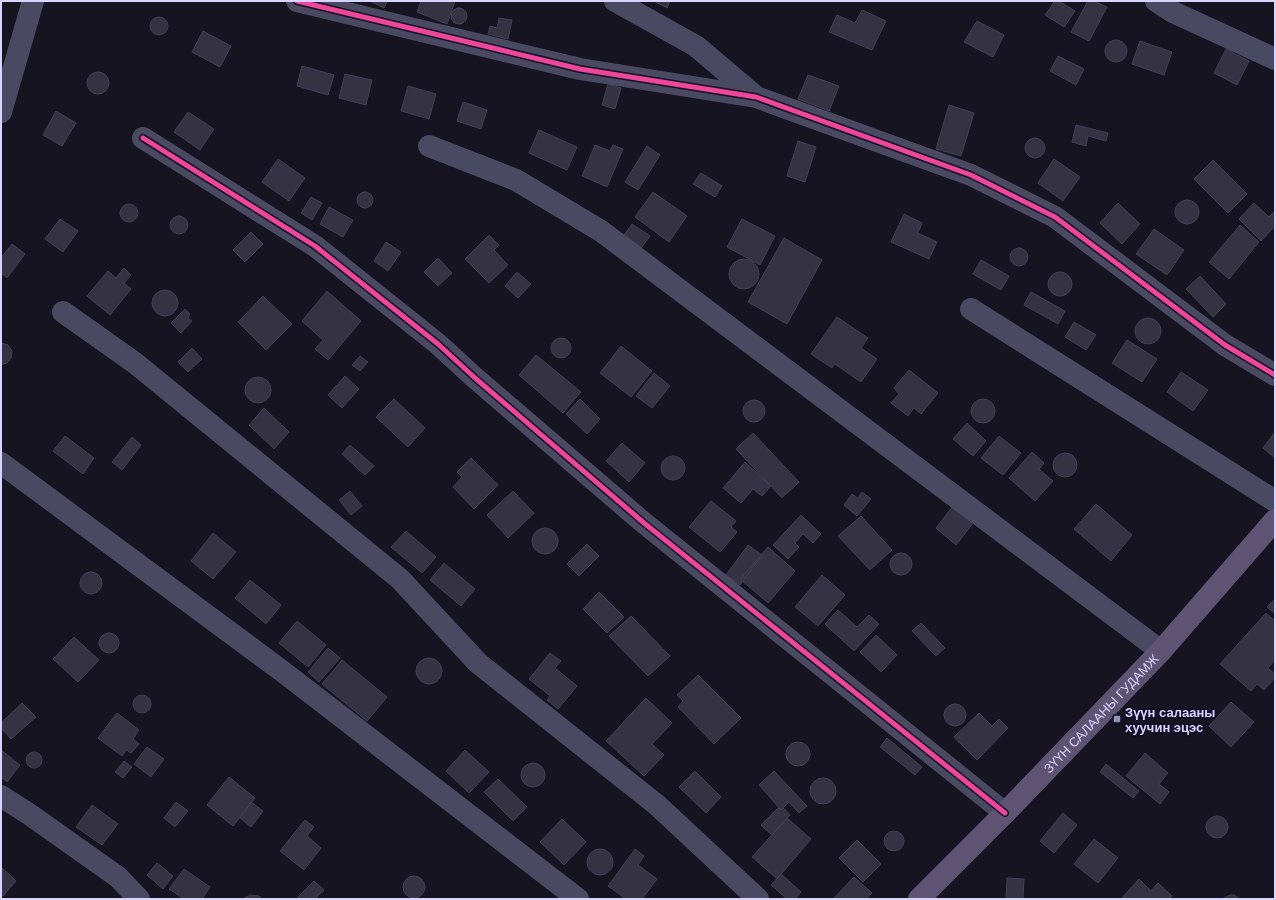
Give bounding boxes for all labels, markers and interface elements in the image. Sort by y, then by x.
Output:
street label: ЗҮҮН САЛААНЫ ГУДАМЖ [1041,651,1162,776]
place label: Зүүн салааны хуучин эцэс [1125,705,1215,735]
marker: Зүүн салааны хуучин эцэс [1112,714,1122,724]

